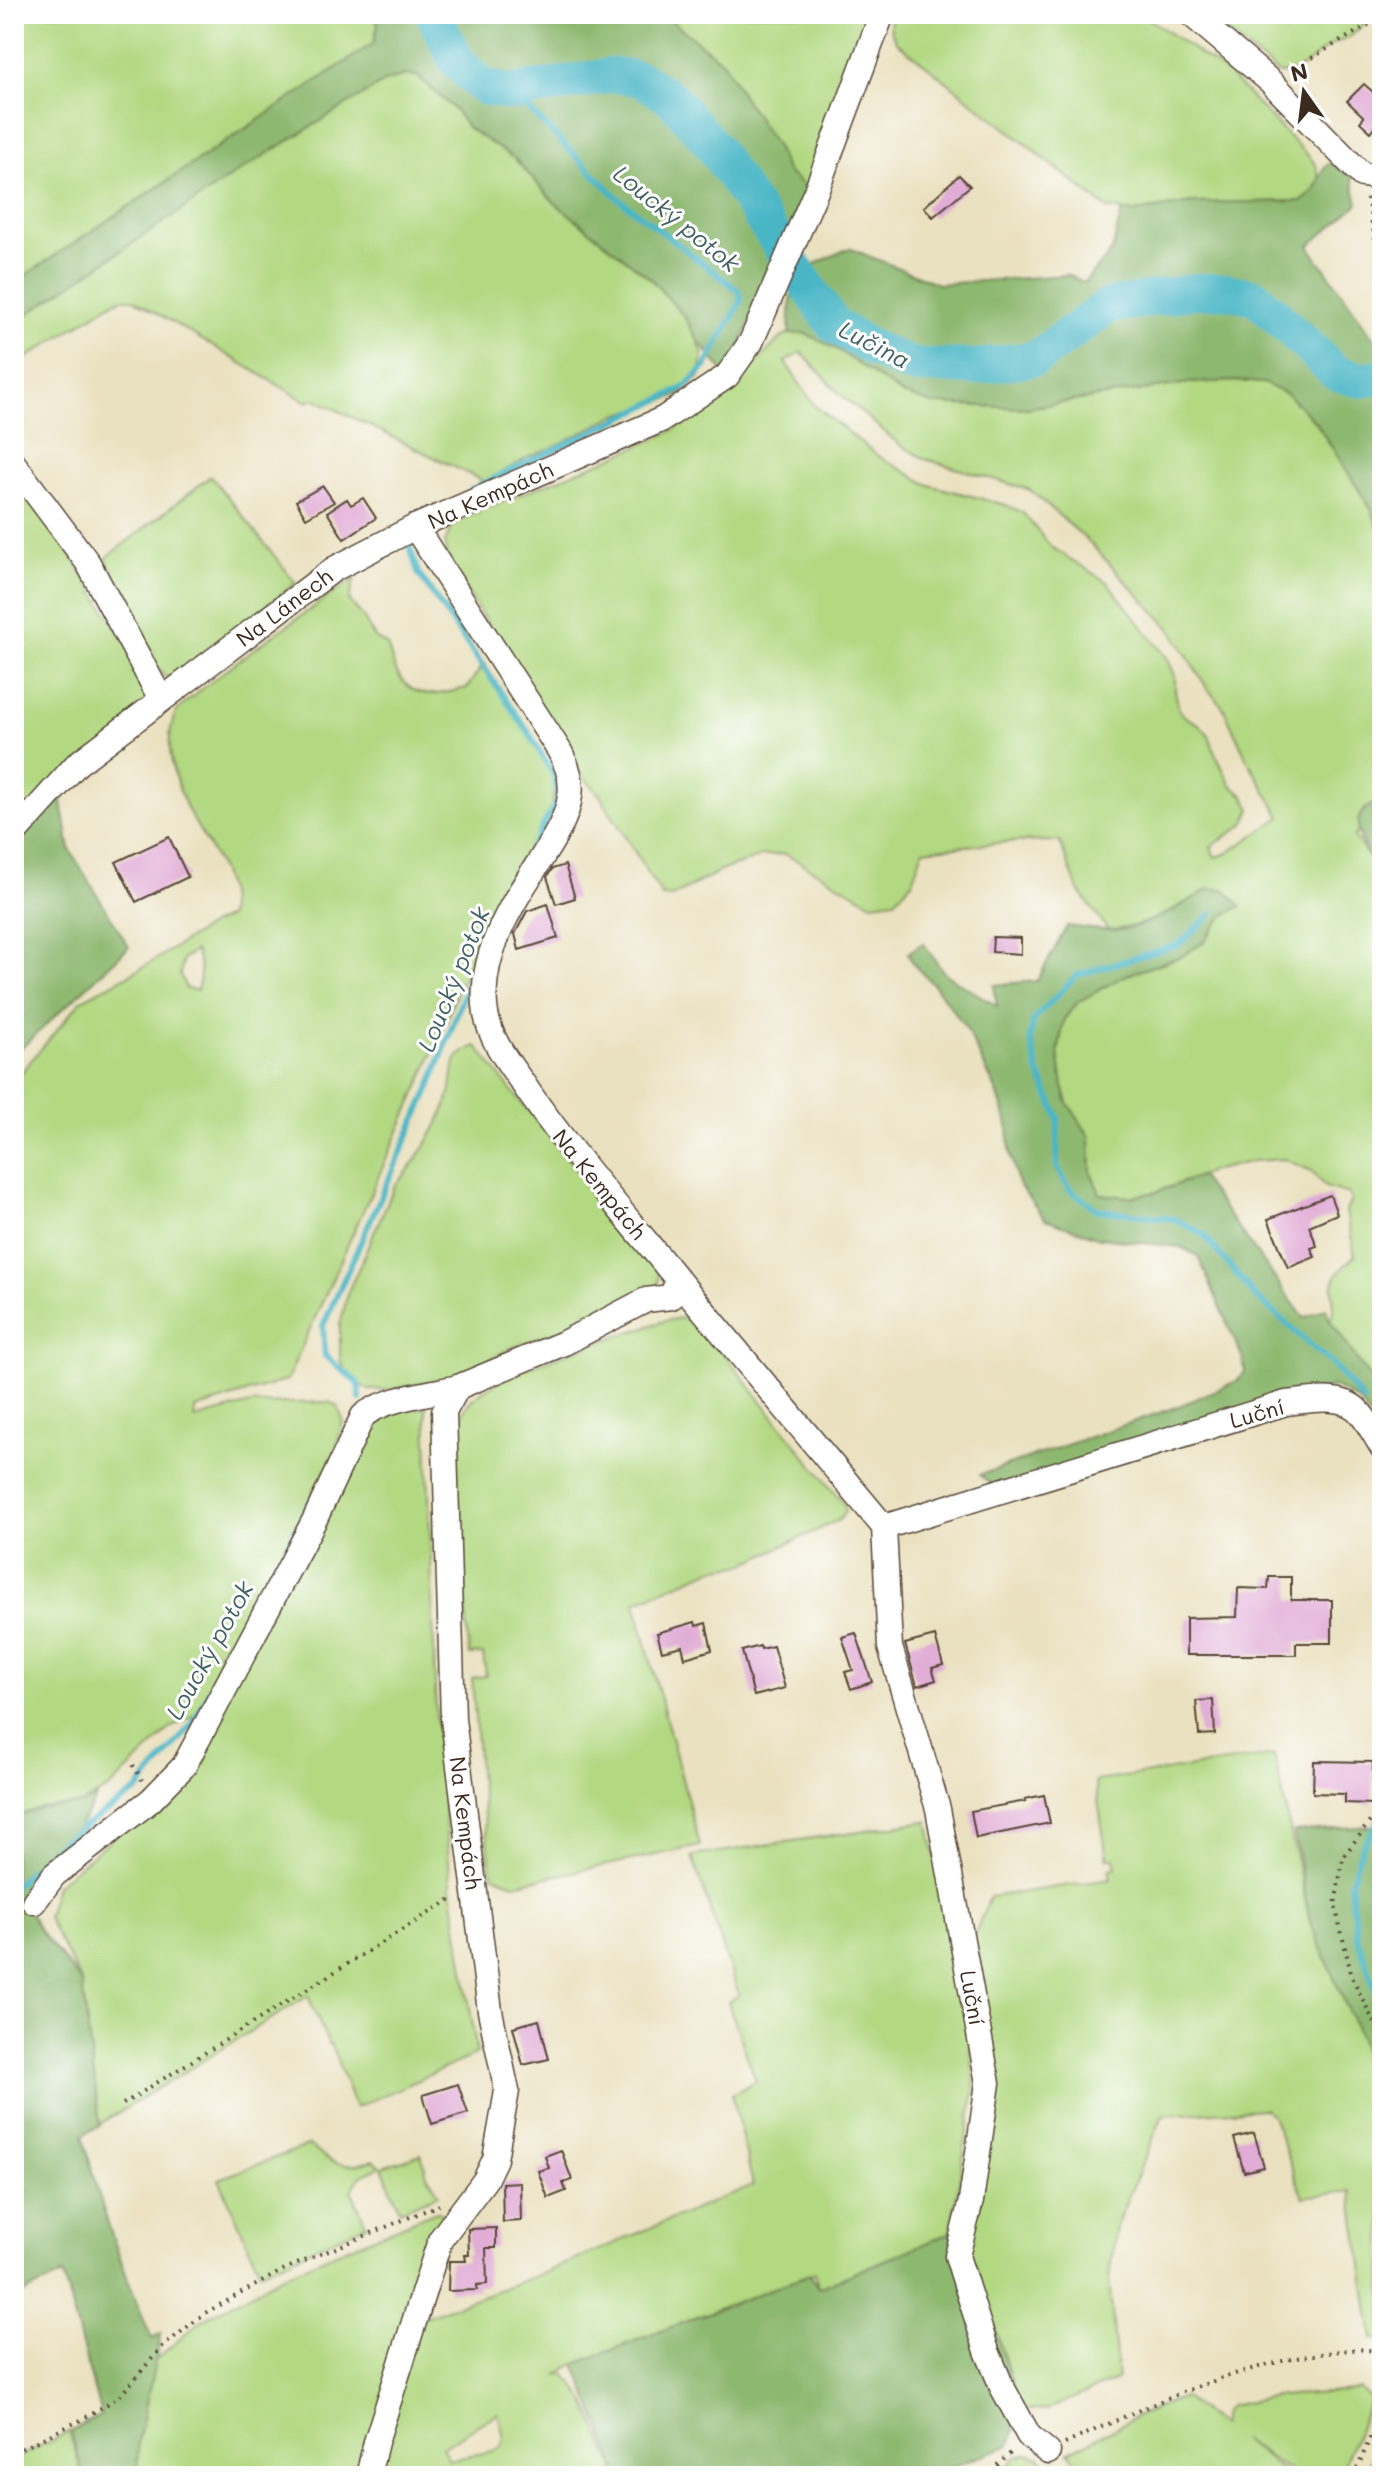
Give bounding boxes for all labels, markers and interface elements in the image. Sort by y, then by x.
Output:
north arrow [1264,52,1344,132]
text: N [1287,56,1311,88]
water label: Loucký potok [608,158,747,279]
water label: Lučina [834,313,916,375]
street label: Na Kempách [423,454,557,536]
street label: Na Lánech [230,561,338,653]
water label: Loucký potok [410,901,497,1056]
street label: Na Kempách [547,1123,653,1245]
street label: Luční [1226,1391,1288,1435]
water label: Loucký potok [158,1574,260,1725]
street label: Na Kempách [443,1755,489,1891]
street label: Luční [954,1968,992,2028]

